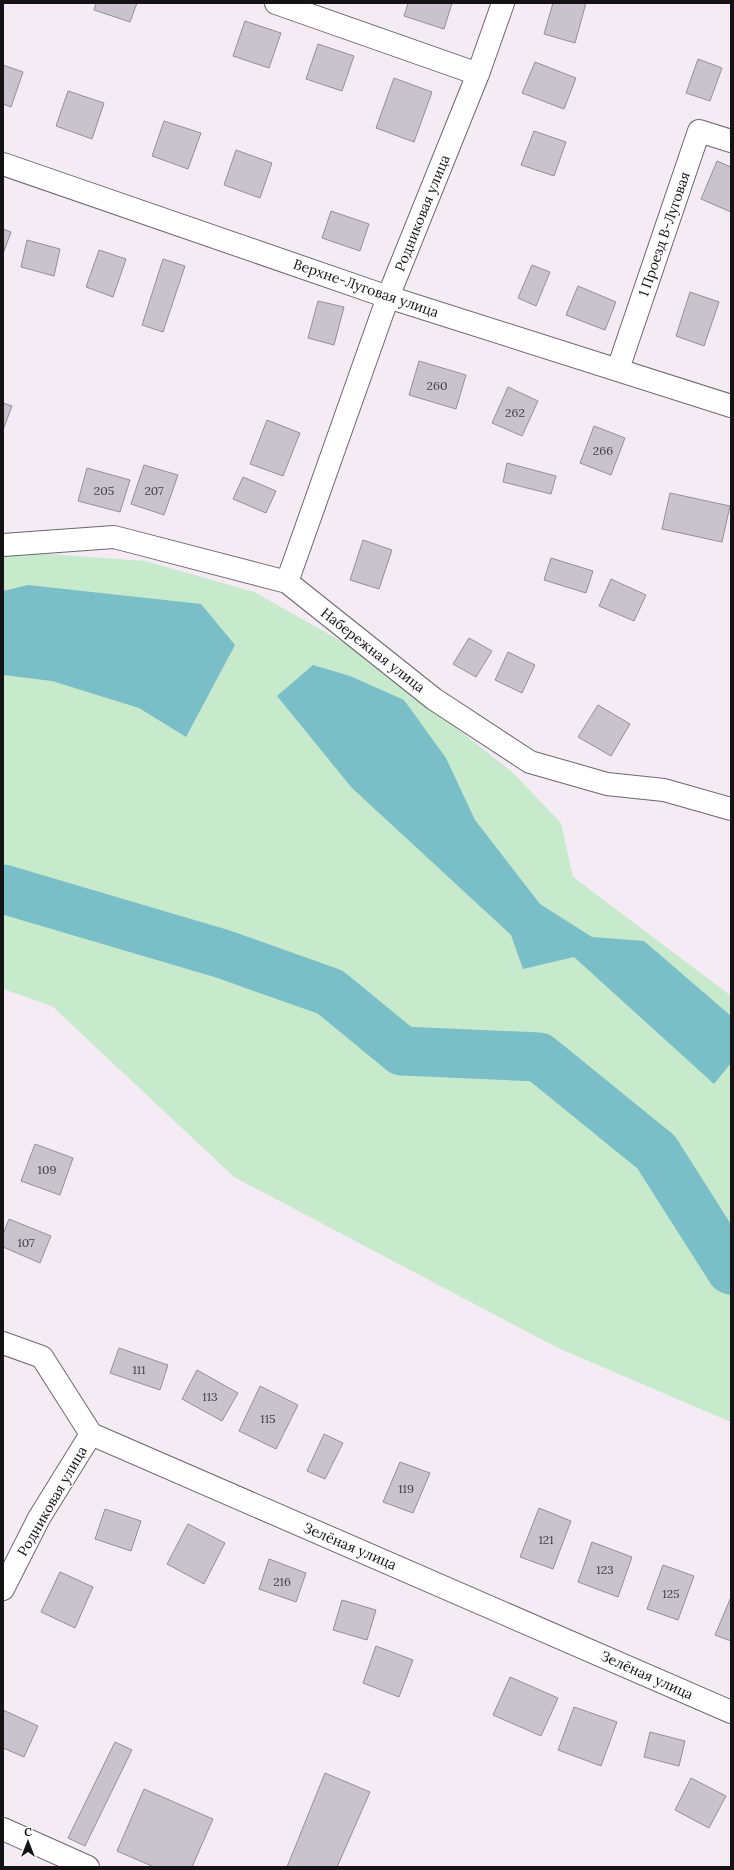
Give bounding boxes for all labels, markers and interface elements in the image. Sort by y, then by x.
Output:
street label: Родниковая улица [390,152,454,274]
street label: 1 Проезд В-Луговая [634,169,694,299]
street label: Верхне-Луговая улица [291,255,441,321]
house number: 260 [427,378,447,393]
house number: 262 [505,405,525,420]
house number: 266 [593,443,613,458]
house number: 205 [94,483,114,498]
house number: 207 [144,483,164,498]
street label: Набережная улица [317,604,429,696]
house number: 109 [38,1162,56,1177]
house number: 107 [17,1235,35,1250]
house number: 111 [132,1362,146,1377]
house number: 113 [202,1389,218,1404]
house number: 115 [260,1411,276,1426]
street label: Родниковая улица [13,1443,91,1559]
house number: 119 [398,1481,414,1496]
street label: Зелёная улица [301,1518,399,1574]
house number: 121 [538,1532,554,1547]
house number: 123 [596,1562,614,1577]
house number: 216 [273,1574,291,1589]
house number: 125 [662,1586,680,1601]
street label: Зелёная улица [598,1647,696,1703]
north arrow [8,1822,48,1862]
text: С [24,1825,32,1839]

